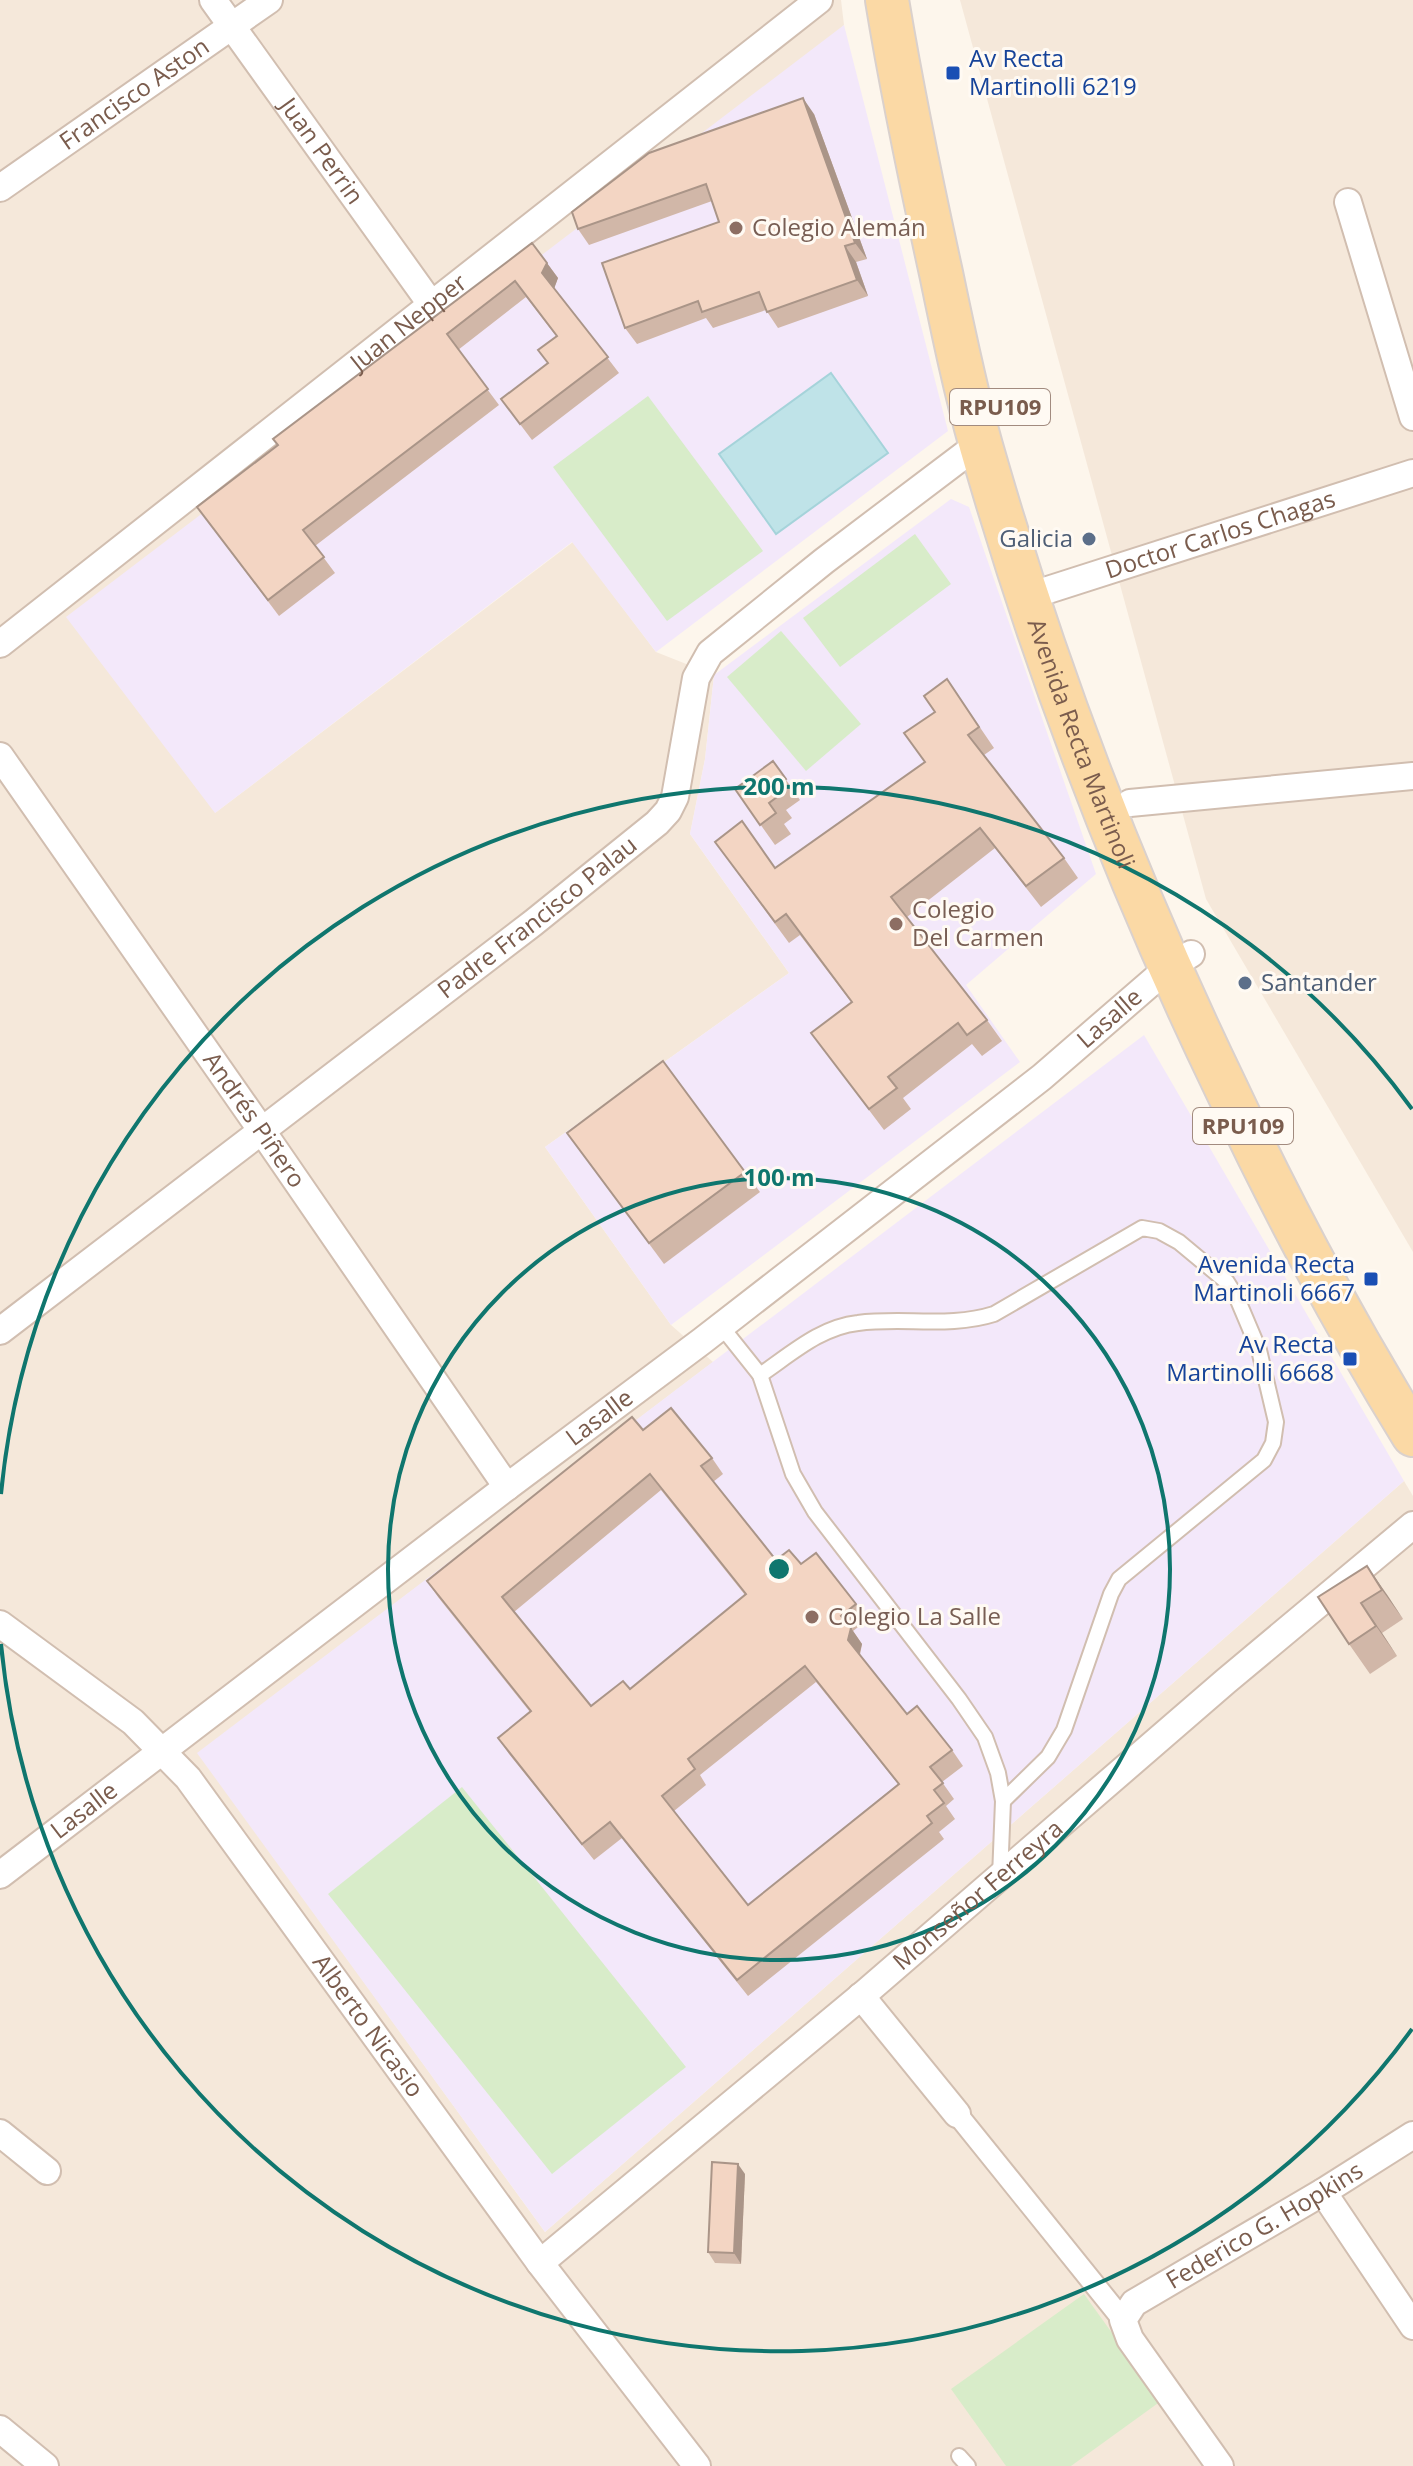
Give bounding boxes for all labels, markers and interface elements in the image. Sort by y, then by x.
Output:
street label: Francisco Aston [52,29,215,157]
place label: Av Recta Martinolli 6219 [969,41,1137,102]
marker: Av Recta Martinolli 6219 [944,64,962,82]
street label: Juan Perrin [272,89,372,210]
place label: Colegio Alemán [752,210,926,243]
marker: Colegio Alemán [727,219,745,237]
street label: Juan Nepper [341,265,473,379]
road number: RPU109 [950,389,1050,425]
street label: Doctor Carlos Chagas [1101,481,1339,586]
place label: Galicia [999,521,1073,554]
marker: Galicia [1080,530,1098,548]
street label: Avenida Recta Martinoli [1021,614,1144,873]
text: 200 m [744,769,814,802]
street label: Padre Francisco Palau [430,828,643,1005]
place label: Colegio Del Carmen [912,892,1044,953]
marker: Colegio Del Carmen [887,915,905,933]
place label: Santander [1261,965,1377,998]
marker: Santander [1236,974,1254,992]
street label: Lasalle [1069,980,1148,1055]
street label: Andrés Piñero [197,1045,314,1194]
road number: RPU109 [1193,1108,1293,1144]
text: 100 m [744,1160,814,1193]
place label: Avenida Recta Martinoli 6667 [1193,1247,1355,1308]
marker: Avenida Recta Martinoli 6667 [1362,1270,1380,1288]
place label: Av Recta Martinolli 6668 [1166,1327,1334,1388]
marker: Av Recta Martinolli 6668 [1341,1350,1359,1368]
street label: Lasalle [558,1380,639,1453]
centre of rings [765,1555,793,1583]
place label: Colegio La Salle [828,1599,1001,1632]
marker: Colegio La Salle [803,1608,821,1626]
street label: Lasalle [43,1773,124,1846]
street label: Monseñor Ferreyra [885,1811,1069,1977]
street label: Alberto Nicasio [306,1947,432,2103]
street label: Federico G. Hopkins [1159,2153,1369,2296]

